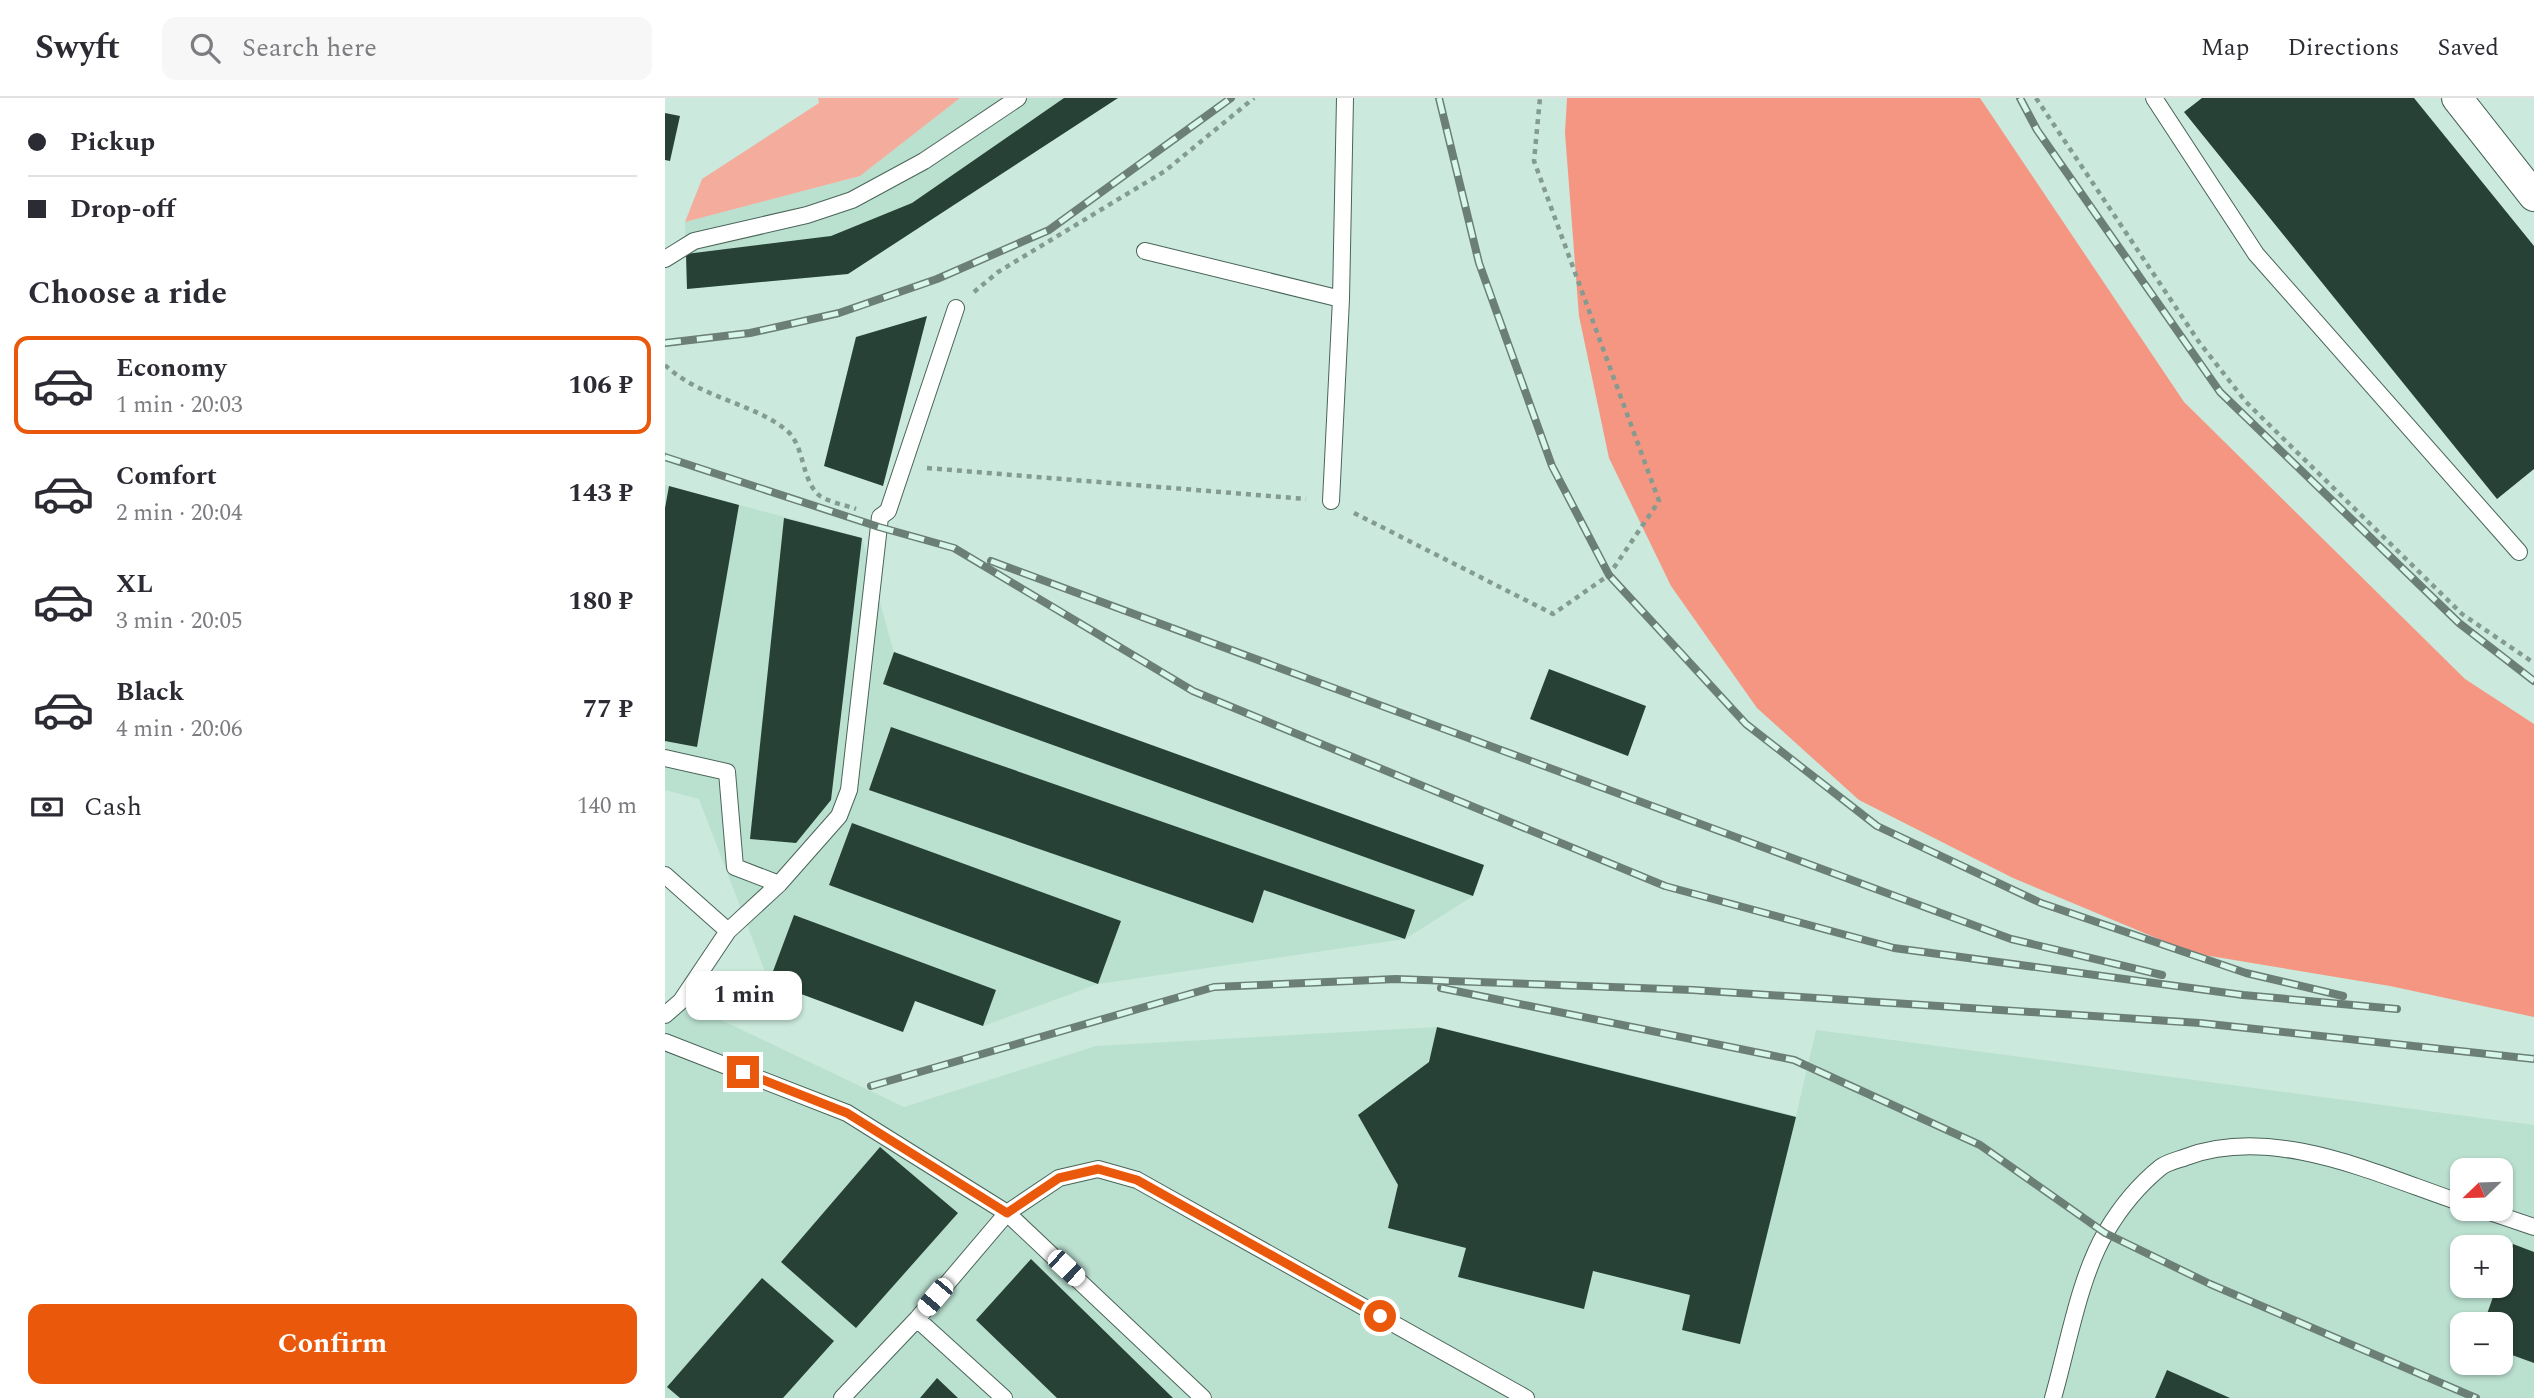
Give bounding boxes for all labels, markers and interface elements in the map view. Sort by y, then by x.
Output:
search box [162,17,652,80]
text: Swyft [35,23,120,73]
text: Search here [242,28,377,68]
icon: search [186,29,224,67]
text: Map [2201,30,2249,66]
text: Directions [2287,30,2399,66]
text: Saved [2437,30,2499,66]
text: Pickup [70,122,155,162]
text: Drop-off [70,189,175,229]
text: Choose a ride [28,269,227,318]
text: Economy [116,348,226,388]
icon: car [32,354,95,417]
text: 106 ₽ [568,365,633,405]
text: 1 min · 20:03 [116,388,243,423]
text: Comfort [116,456,217,496]
icon: car [32,462,95,525]
text: 143 ₽ [568,473,633,513]
text: 2 min · 20:04 [116,496,243,531]
text: XL [116,564,153,604]
icon: car [32,570,95,633]
text: 180 ₽ [568,581,633,621]
text: 3 min · 20:05 [116,604,243,639]
text: Black [116,672,184,712]
icon: car [32,678,95,741]
text: 77 ₽ [583,689,633,729]
text: 4 min · 20:06 [116,712,243,747]
text: Cash [84,787,142,827]
icon: cash [28,788,66,826]
text: 140 m [577,789,637,824]
callout: 1 min [685,970,801,1020]
text: 1 min [713,978,775,1013]
route end [727,1056,759,1088]
north arrow [2450,1158,2513,1222]
map controls [2450,1158,2513,1375]
button: + [2450,1235,2513,1298]
car [1044,1246,1089,1290]
car [914,1274,957,1320]
route start [1364,1300,1396,1332]
button: Confirm [28,1304,637,1384]
button: − [2450,1312,2513,1375]

